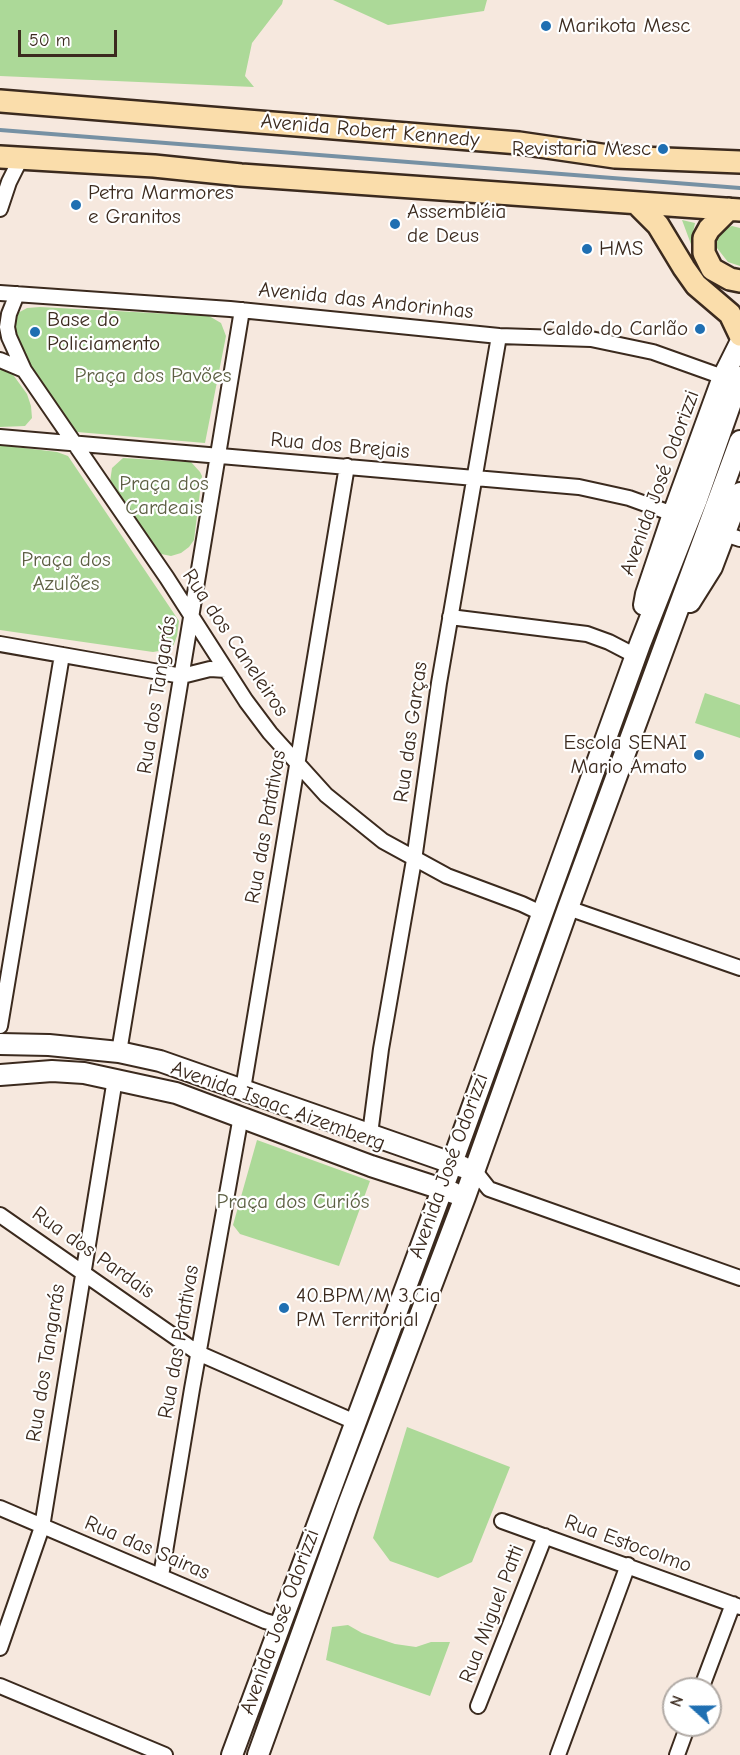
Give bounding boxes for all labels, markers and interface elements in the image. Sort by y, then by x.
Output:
place label: Marikota Mesc [558,13,690,39]
scale bar [21,18,120,56]
marker: Marikota Mesc [539,19,553,33]
text: 50 m [29,30,71,51]
street label: Avenida Robert Kennedy [260,109,480,153]
place label: Revistaria Mesc [512,136,651,162]
marker: Revistaria Mesc [656,142,670,156]
place label: Petra Marmores e Granitos [88,180,234,230]
marker: Petra Marmores e Granitos [69,198,83,212]
place label: Assembléia de Deus [407,199,506,249]
marker: Assembléia de Deus [388,217,402,231]
place label: HMS [599,236,643,262]
marker: HMS [580,242,594,256]
street label: Avenida das Andorinhas [257,277,475,325]
place label: Base do Policiamento [47,307,160,357]
place label: Caldo do Carlão [543,316,688,342]
marker: Caldo do Carlão [693,322,707,336]
marker: Base do Policiamento [28,325,42,339]
park label: Praça dos Pavões [75,363,231,389]
street label: Avenida José Odorizzi [615,387,705,579]
street label: Rua dos Brejais [269,427,411,465]
park label: Praça dos Cardeais [119,471,209,521]
park label: Praça dos Azulões [21,547,111,597]
street label: Rua dos Caneleiros [176,565,294,721]
street label: Rua dos Tangarás [132,614,182,776]
street label: Rua das Garças [389,660,433,804]
place label: Escola SENAI Mario Amato [563,730,687,780]
street label: Rua das Patativas [240,748,292,906]
marker: Escola SENAI Mario Amato [692,748,706,762]
street label: Avenida Isaac Aizemberg [167,1055,389,1157]
street label: Avenida José Odorizzi [404,1070,494,1262]
park label: Praça dos Curiós [217,1189,369,1215]
street label: Rua dos Pardais [27,1201,159,1305]
street label: Rua das Patativas [153,1263,205,1421]
street label: Rua dos Tangarás [21,1282,71,1444]
place label: 40.BPM/M 3.Cia PM Territorial [296,1283,441,1333]
marker: 40.BPM/M 3.Cia PM Territorial [277,1301,291,1315]
street label: Rua Estocolmo [561,1509,695,1579]
street label: Rua das Sairas [81,1510,213,1586]
street label: Avenida José Odorizzi [235,1526,325,1718]
street label: Rua Miguel Patti [454,1541,530,1687]
north arrow [662,1677,722,1737]
text: N [667,1693,687,1709]

